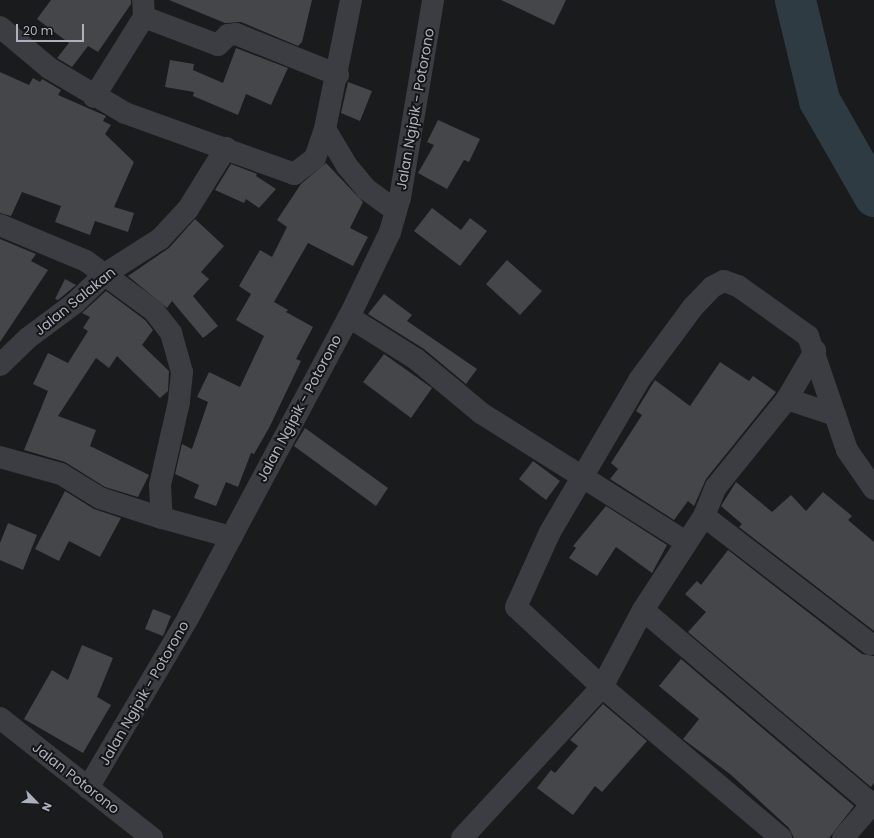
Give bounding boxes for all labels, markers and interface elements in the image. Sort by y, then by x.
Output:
scale bar [18,16,86,42]
text: 20 m [23,22,53,39]
street label: Jalan Ngipik - Potorono [393,27,437,191]
street label: Jalan Salakan [31,263,119,339]
street label: Jalan Ngipik - Potorono [253,332,345,484]
street label: Jalan Ngipik - Potorono [96,618,192,768]
street label: Jalan Potorono [29,739,123,817]
north arrow [16,782,56,822]
text: N [38,800,56,814]

